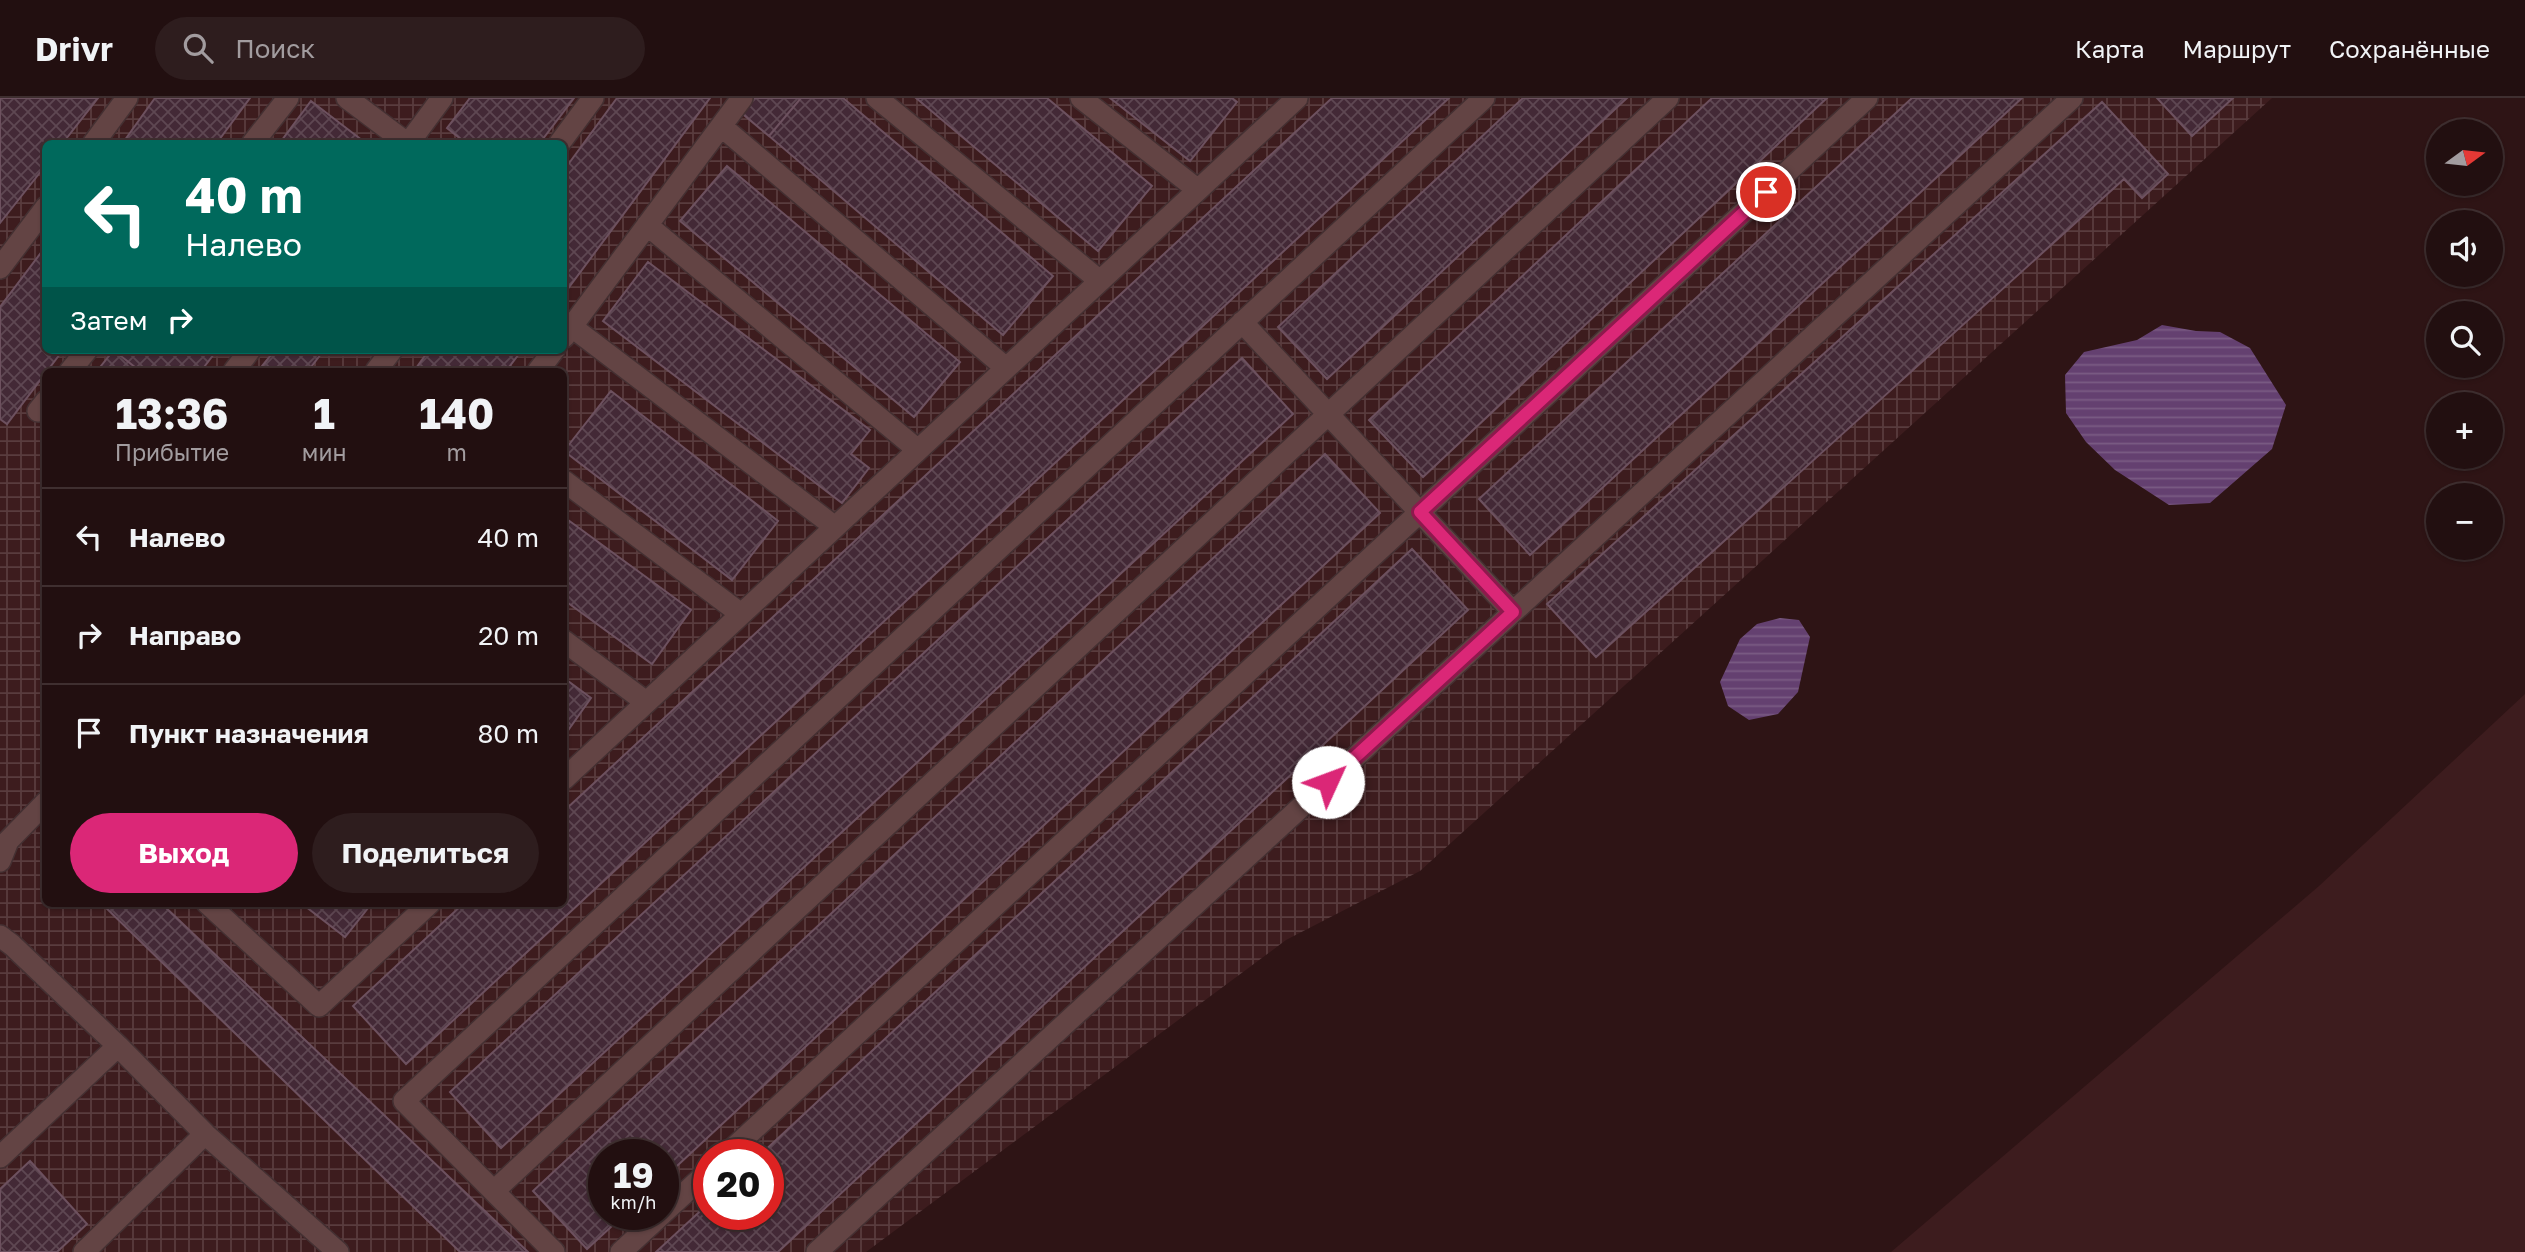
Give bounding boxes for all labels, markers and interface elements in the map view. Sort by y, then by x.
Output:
search box [155,17,645,80]
text: Drivr [35,29,113,68]
icon: search [179,29,217,67]
text: Поиск [235,33,315,64]
text: Карта [2075,34,2145,63]
text: Маршрут [2183,34,2291,63]
text: Сохранённые [2329,34,2490,63]
north arrow [2426,119,2502,196]
map controls [2426,119,2503,560]
pin [1736,162,1796,222]
text: 40 m [185,165,303,224]
icon: left [70,168,161,259]
icon: arrive [1747,173,1785,211]
button: sound [2426,210,2503,287]
text: Налево [185,225,302,263]
icon: right [161,301,199,339]
button: search [2426,301,2503,378]
text: Затем [70,305,147,336]
text: 13:36 [115,388,228,438]
text: 1 [313,388,335,438]
text: 140 [419,388,494,438]
button: + [2426,392,2503,469]
text: Прибытие [115,438,229,466]
text: мин [302,438,346,466]
text: m [447,438,467,466]
button: − [2426,483,2503,560]
icon: left [70,518,108,556]
text: Налево [129,522,225,553]
text: 40 m [478,522,539,553]
icon: right [70,616,108,654]
text: Направо [129,620,241,651]
text: 20 m [478,620,539,651]
icon: arrive [70,714,108,752]
text: Пункт назначения [129,718,369,749]
text: 80 m [478,718,539,749]
position arrow [1291,745,1365,819]
button: Выход [70,813,298,893]
button: Поделиться [312,813,539,893]
speed limit sign: 20 [693,1139,784,1230]
text: 19 [613,1154,654,1196]
text: km/h [611,1191,656,1213]

